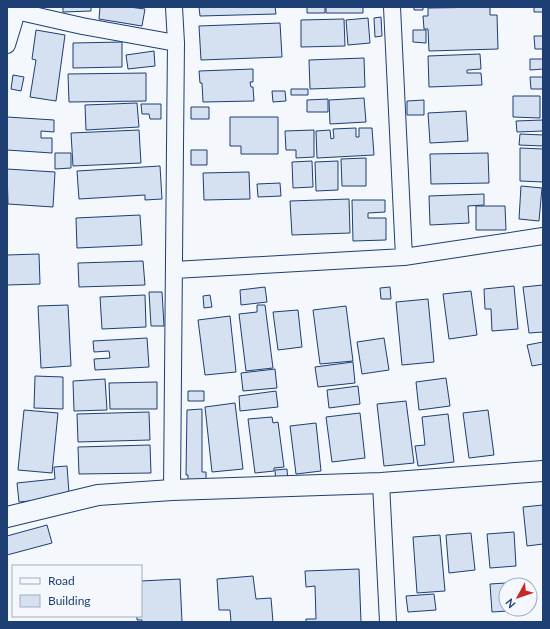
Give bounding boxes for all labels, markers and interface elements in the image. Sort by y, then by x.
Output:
legend [12,565,142,617]
text: Road [48,573,75,588]
north arrow [498,577,538,617]
text: Building [48,593,91,608]
text: N [502,596,518,611]

